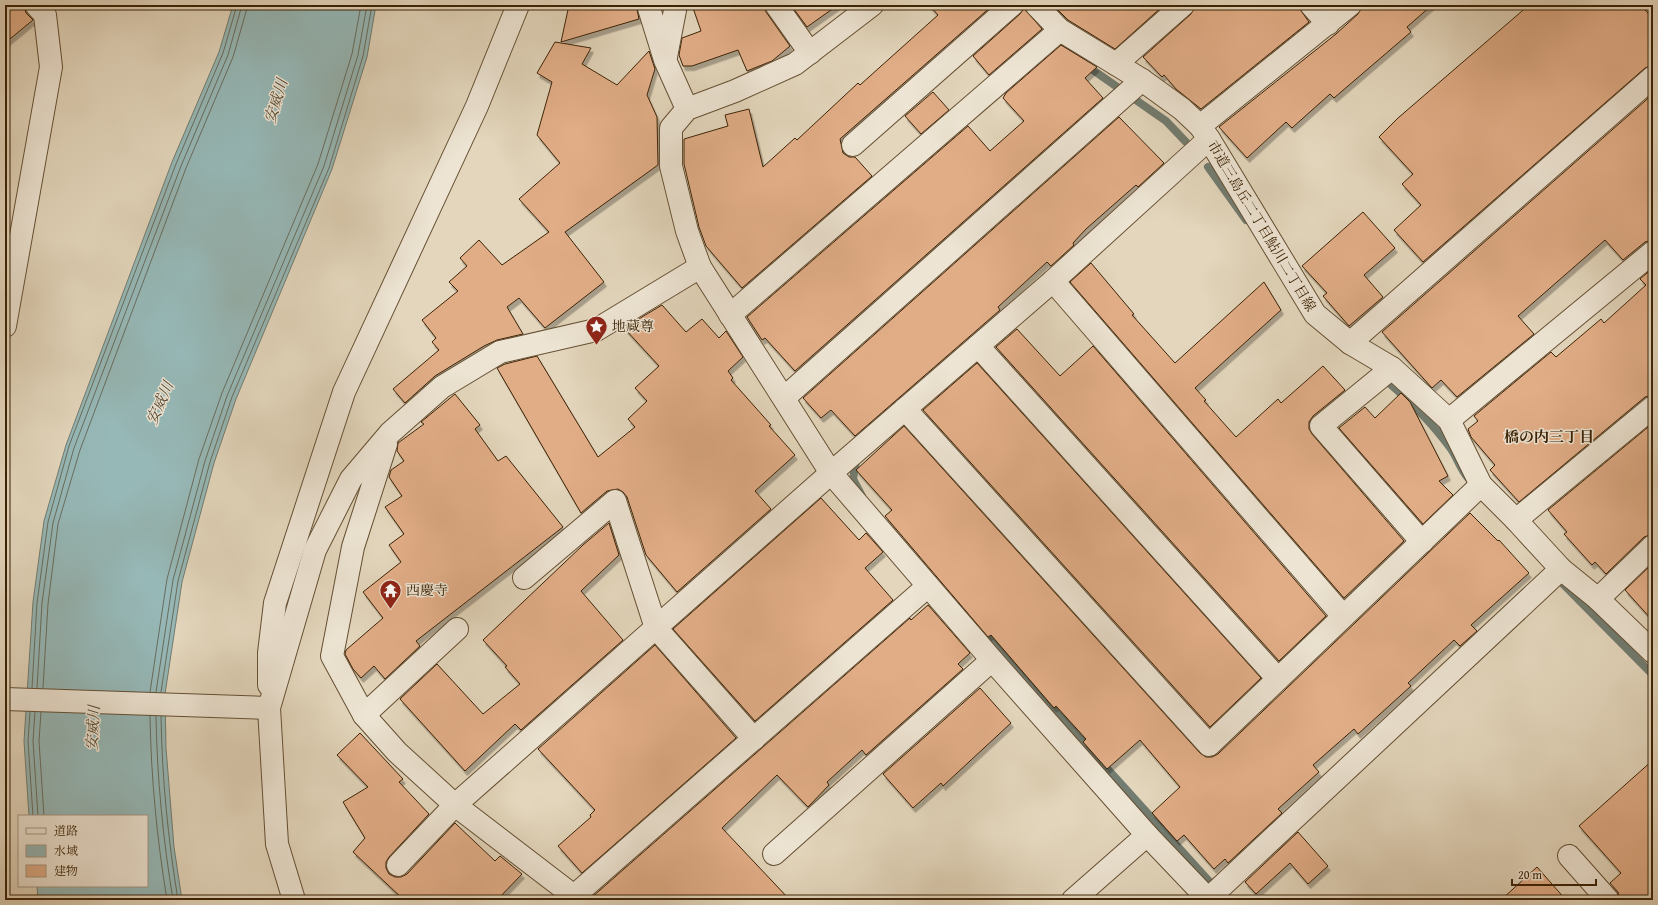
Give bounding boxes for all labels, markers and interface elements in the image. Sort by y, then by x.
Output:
water label: 安威川 [259,74,293,125]
street label: 市道三島丘二丁目鮎川二丁目線 [1203,137,1321,315]
place icon: 地蔵尊 [584,313,610,346]
place label: 地蔵尊 [612,316,654,336]
water label: 安威川 [141,376,179,428]
district label: 橋の内三丁目 [1504,426,1594,447]
temple icon: 西慶寺 [378,577,404,610]
place label: 西慶寺 [406,580,448,600]
water label: 安威川 [81,703,104,751]
legend [18,815,148,887]
text: 道路 [54,822,78,839]
text: 水域 [54,842,78,859]
scale bar [1512,861,1596,887]
text: 建物 [54,862,78,879]
text: 20 m [1518,866,1542,883]

